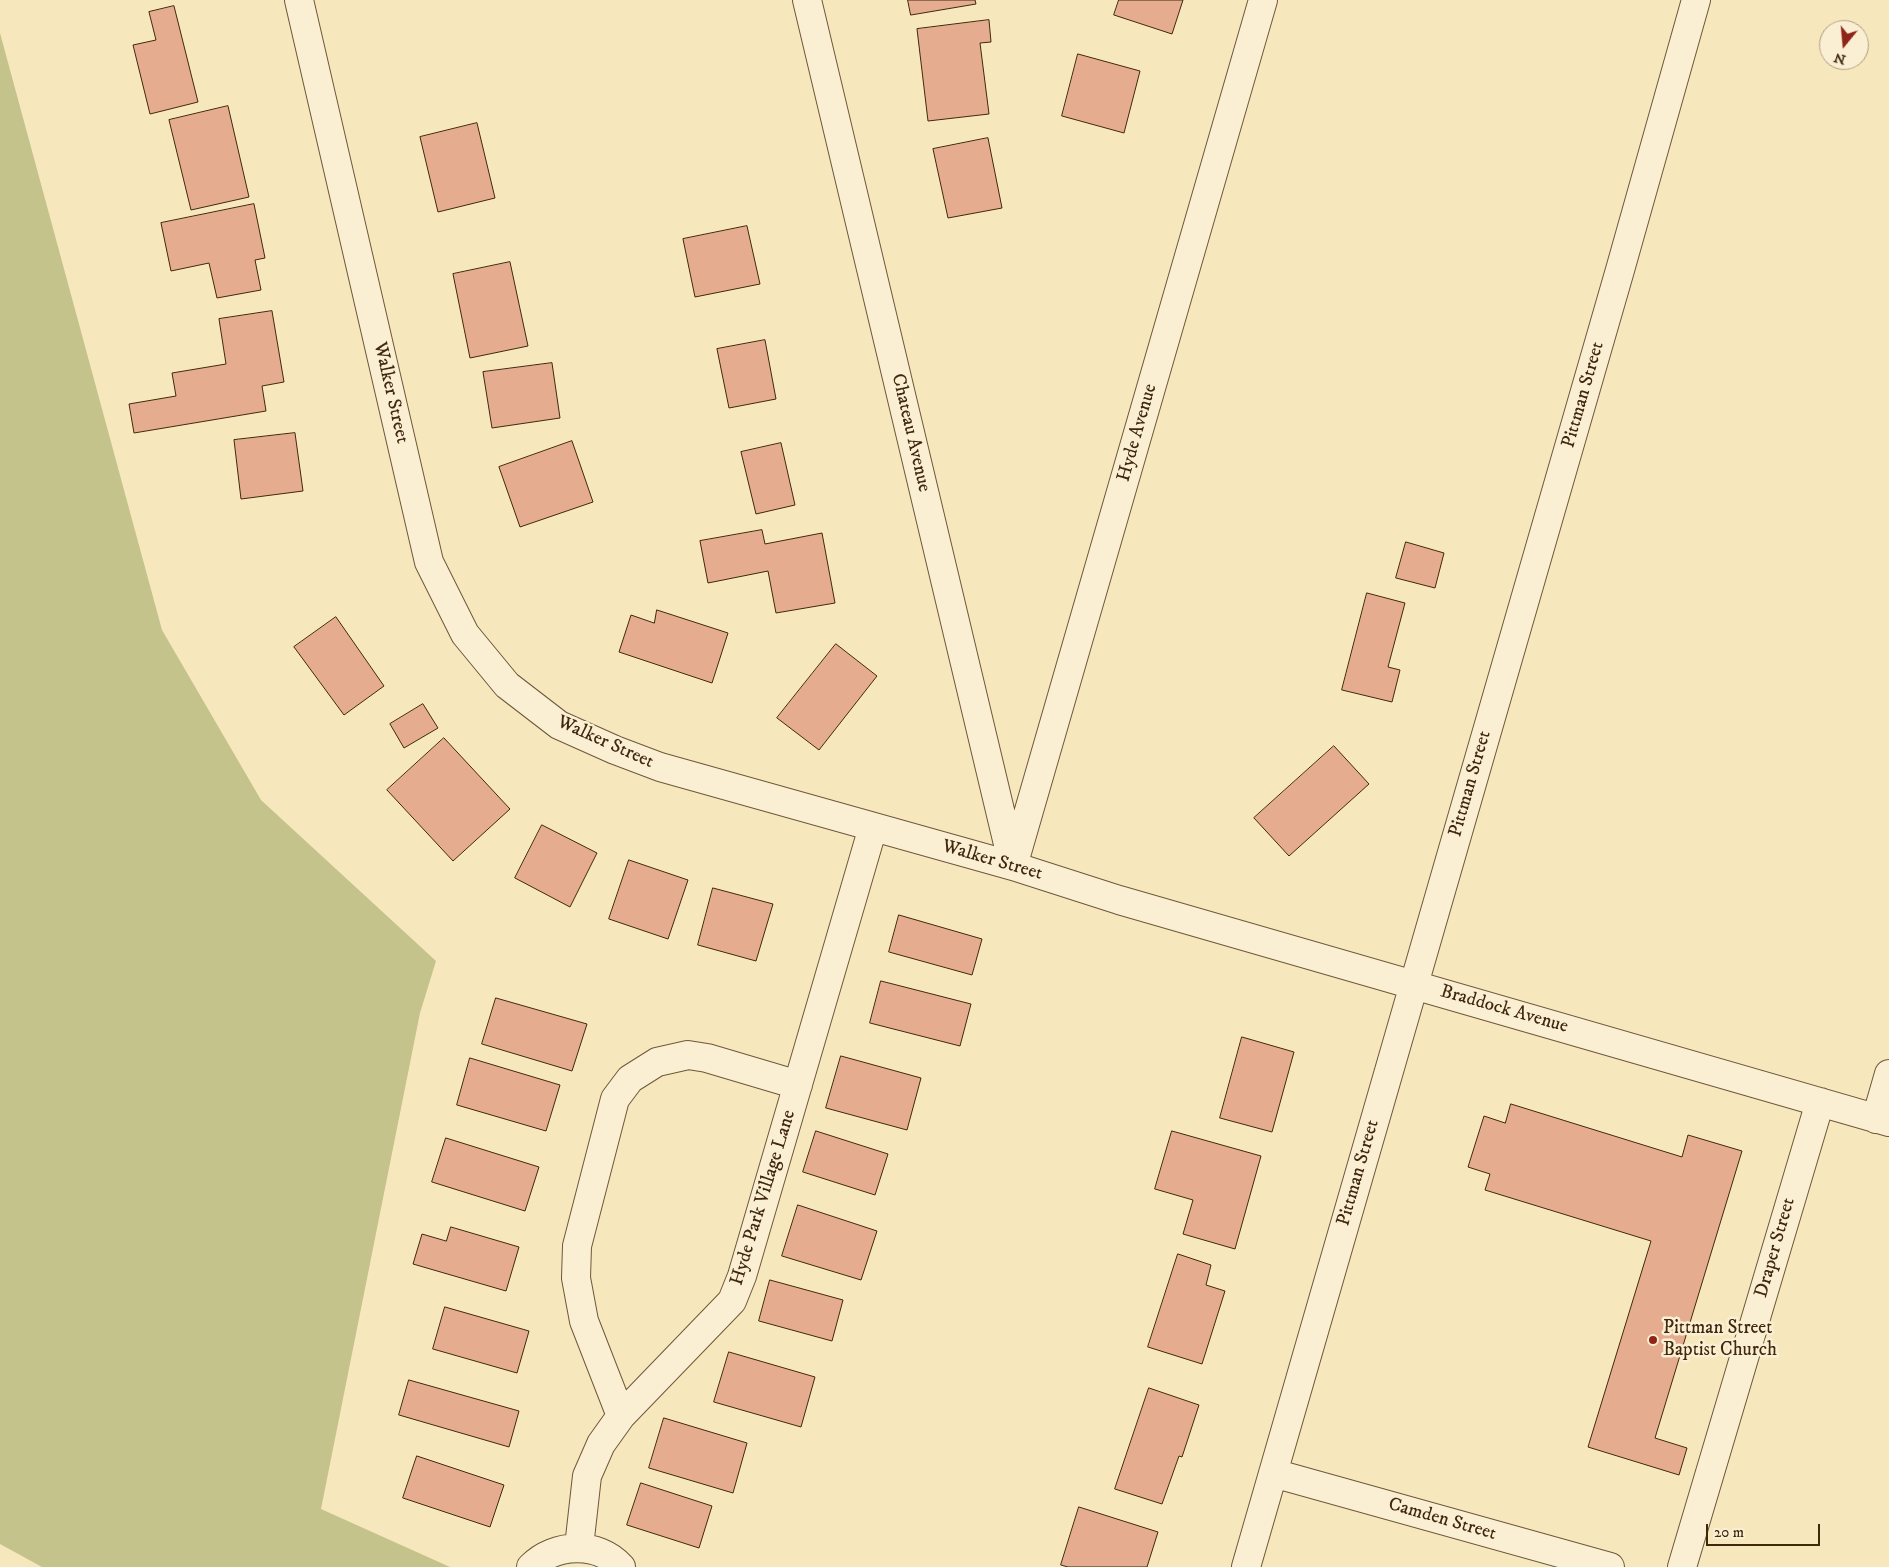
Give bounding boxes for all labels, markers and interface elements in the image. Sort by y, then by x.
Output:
north arrow [1819,20,1869,70]
text: N [1832,48,1848,69]
street label: Pittman Street [1558,339,1610,451]
street label: Walker Street [367,340,413,446]
street label: Chateau Avenue [885,372,935,494]
street label: Hyde Avenue [1113,381,1163,485]
street label: Walker Street [553,712,657,774]
street label: Pittman Street [1445,728,1497,840]
street label: Walker Street [939,836,1045,886]
street label: Braddock Avenue [1438,981,1570,1039]
street label: Hyde Park Village Lane [726,1107,802,1289]
street label: Pittman Street [1333,1117,1385,1229]
street label: Draper Street [1751,1195,1801,1301]
place label: Pittman Street Baptist Church [1663,1318,1777,1362]
marker: Pittman Street Baptist Church [1647,1334,1659,1346]
street label: Camden Street [1385,1494,1499,1546]
scale bar [1709,1514,1823,1546]
text: 20 m [1714,1523,1744,1542]

